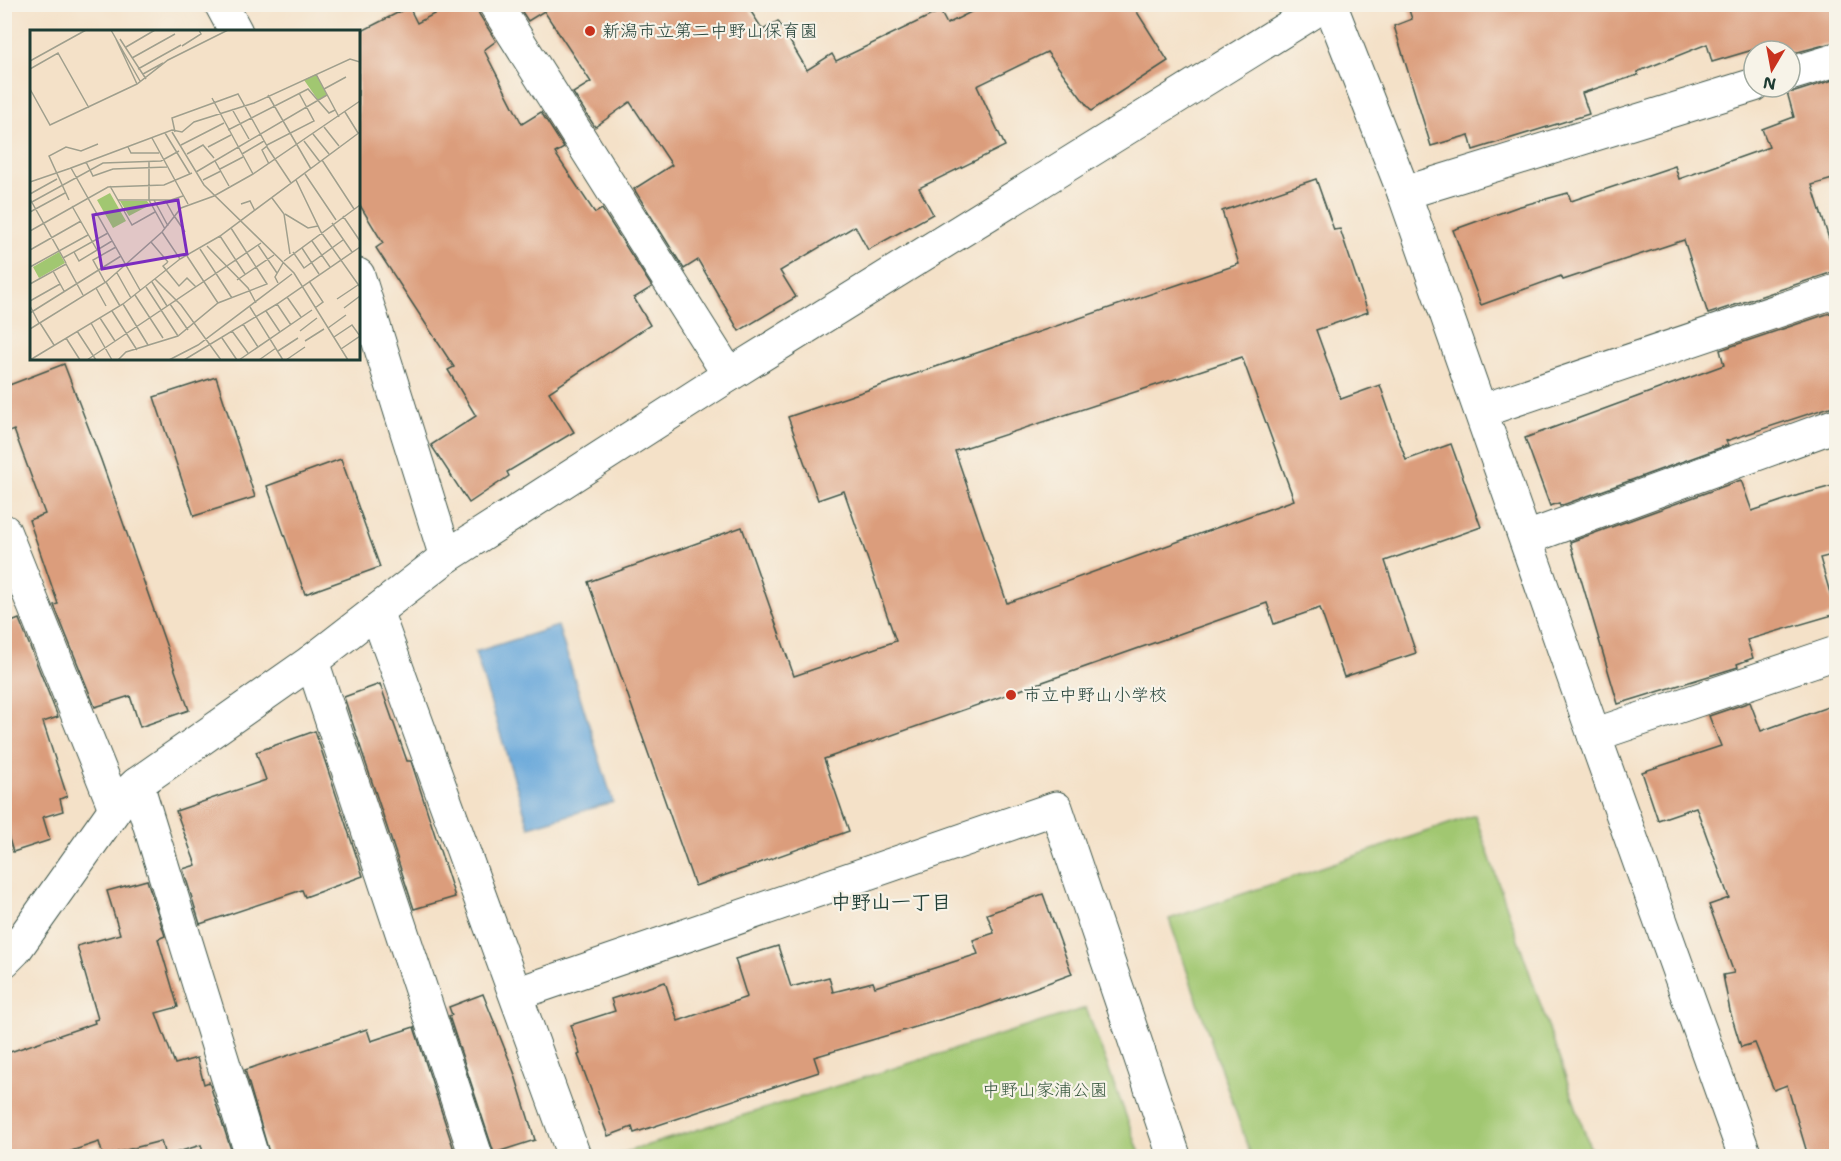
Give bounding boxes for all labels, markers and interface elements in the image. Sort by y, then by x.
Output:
place label: 新潟市立第二中野山保育園 [602,19,818,43]
marker: 新潟市立第二中野山保育園 [583,24,597,38]
inset map [30,30,360,360]
north arrow [1742,39,1802,99]
text: N [1761,72,1778,95]
place label: 市立中野山小学校 [1023,683,1167,707]
marker: 市立中野山小学校 [1004,688,1018,702]
district label: 中野山一丁目 [831,889,951,915]
park label: 中野山家浦公園 [982,1078,1108,1102]

